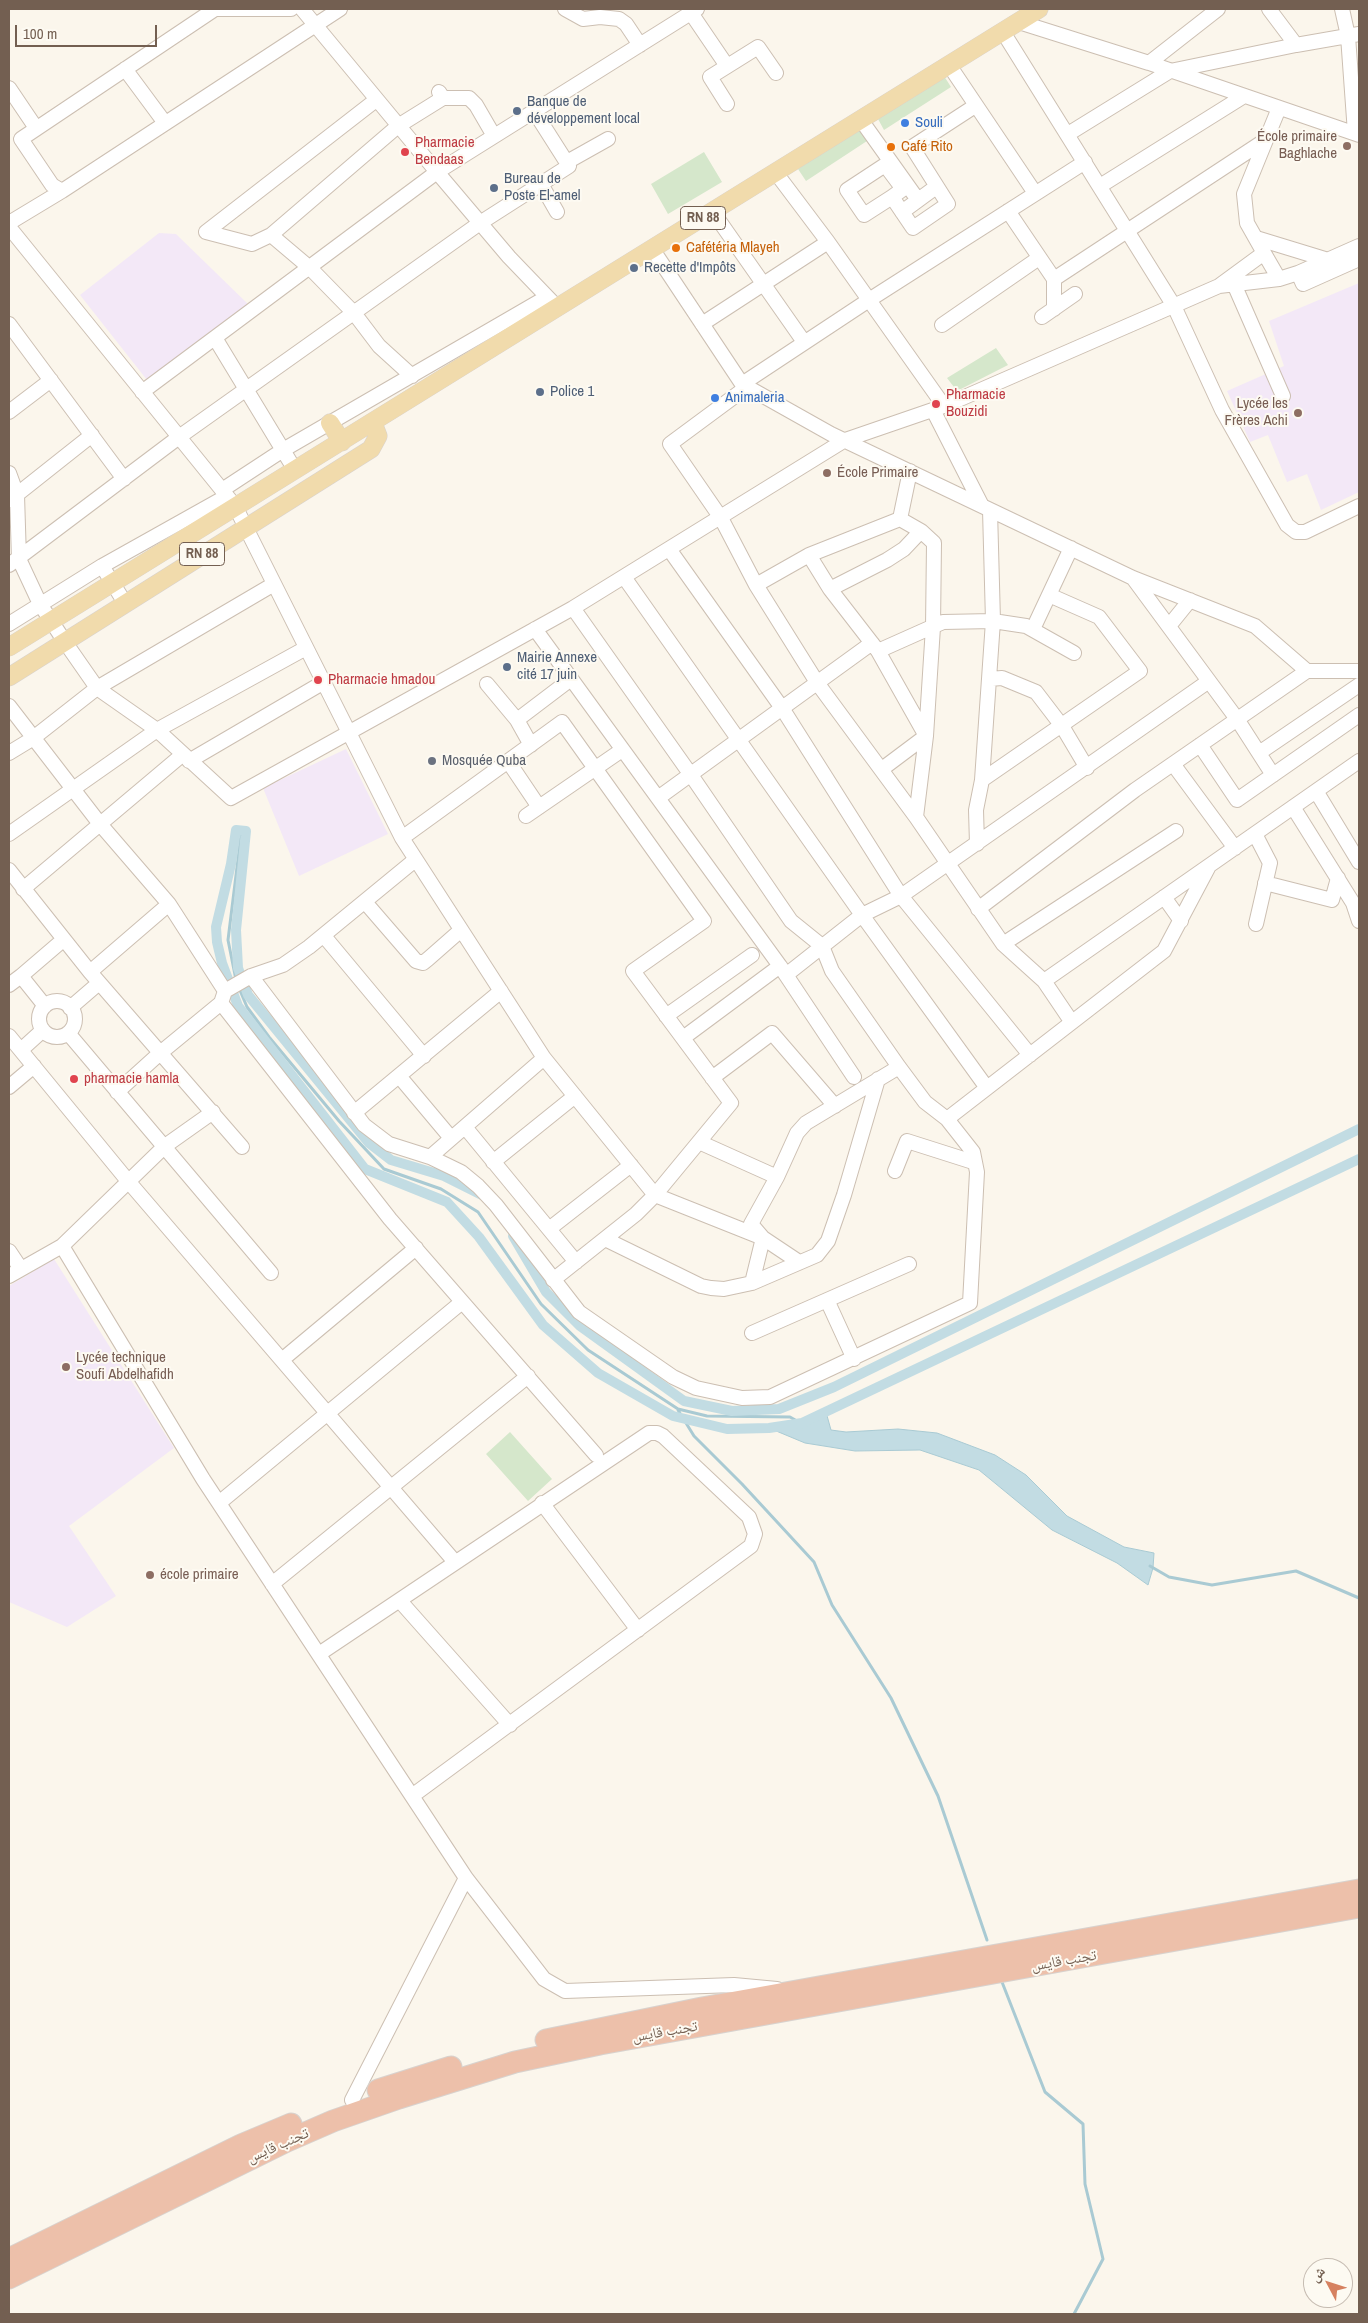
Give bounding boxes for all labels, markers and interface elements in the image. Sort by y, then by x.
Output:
scale bar [18,15,160,47]
text: 100 m [23,23,57,44]
place label: Banque de développement local [527,93,640,128]
marker: Banque de développement local [511,105,523,117]
place label: Souli [915,114,943,132]
marker: Souli [899,117,911,129]
place label: École primaire Baghlache [1257,128,1337,163]
place label: Pharmacie Bendaas [415,134,474,169]
place label: Café Rito [901,138,953,156]
marker: École primaire Baghlache [1341,140,1353,152]
marker: Café Rito [885,141,897,153]
marker: Pharmacie Bendaas [399,146,411,158]
place label: Bureau de Poste El-amel [504,170,581,205]
marker: Bureau de Poste El-amel [488,182,500,194]
road number: RN 88 [680,207,726,230]
place label: Cafétéria Mlayeh [686,239,780,257]
marker: Cafétéria Mlayeh [670,242,682,254]
place label: Recette d'Impôts [644,259,736,277]
marker: Recette d'Impôts [628,262,640,274]
place label: Police 1 [550,383,594,401]
marker: Police 1 [534,386,546,398]
place label: Pharmacie Bouzidi [946,386,1005,421]
place label: Animaleria [725,389,784,407]
marker: Animaleria [709,392,721,404]
place label: Lycée les Frères Achi [1224,395,1288,430]
marker: Pharmacie Bouzidi [930,398,942,410]
marker: Lycée les Frères Achi [1292,407,1304,419]
place label: École Primaire [837,464,918,482]
marker: École Primaire [821,467,833,479]
road number: RN 88 [180,542,224,566]
place label: Mairie Annexe cité 17 juin [517,649,597,684]
marker: Mairie Annexe cité 17 juin [501,661,513,673]
place label: Pharmacie hmadou [328,671,435,689]
marker: Pharmacie hmadou [312,674,324,686]
place label: Mosquée Quba [442,752,526,770]
marker: Mosquée Quba [426,755,438,767]
place label: pharmacie hamla [84,1070,179,1088]
marker: pharmacie hamla [68,1073,80,1085]
place label: Lycée technique Soufi Abdelhafidh [76,1349,174,1384]
marker: Lycée technique Soufi Abdelhafidh [60,1361,72,1373]
place label: école primaire [160,1566,239,1584]
marker: école primaire [144,1569,156,1581]
street label: تجنب قايس [1030,1946,1098,1976]
street label: تجنب قايس [631,2017,699,2047]
street label: تجنب قايس [244,2124,312,2168]
north arrow [1303,2258,1353,2308]
text: ش [1306,2263,1329,2285]

